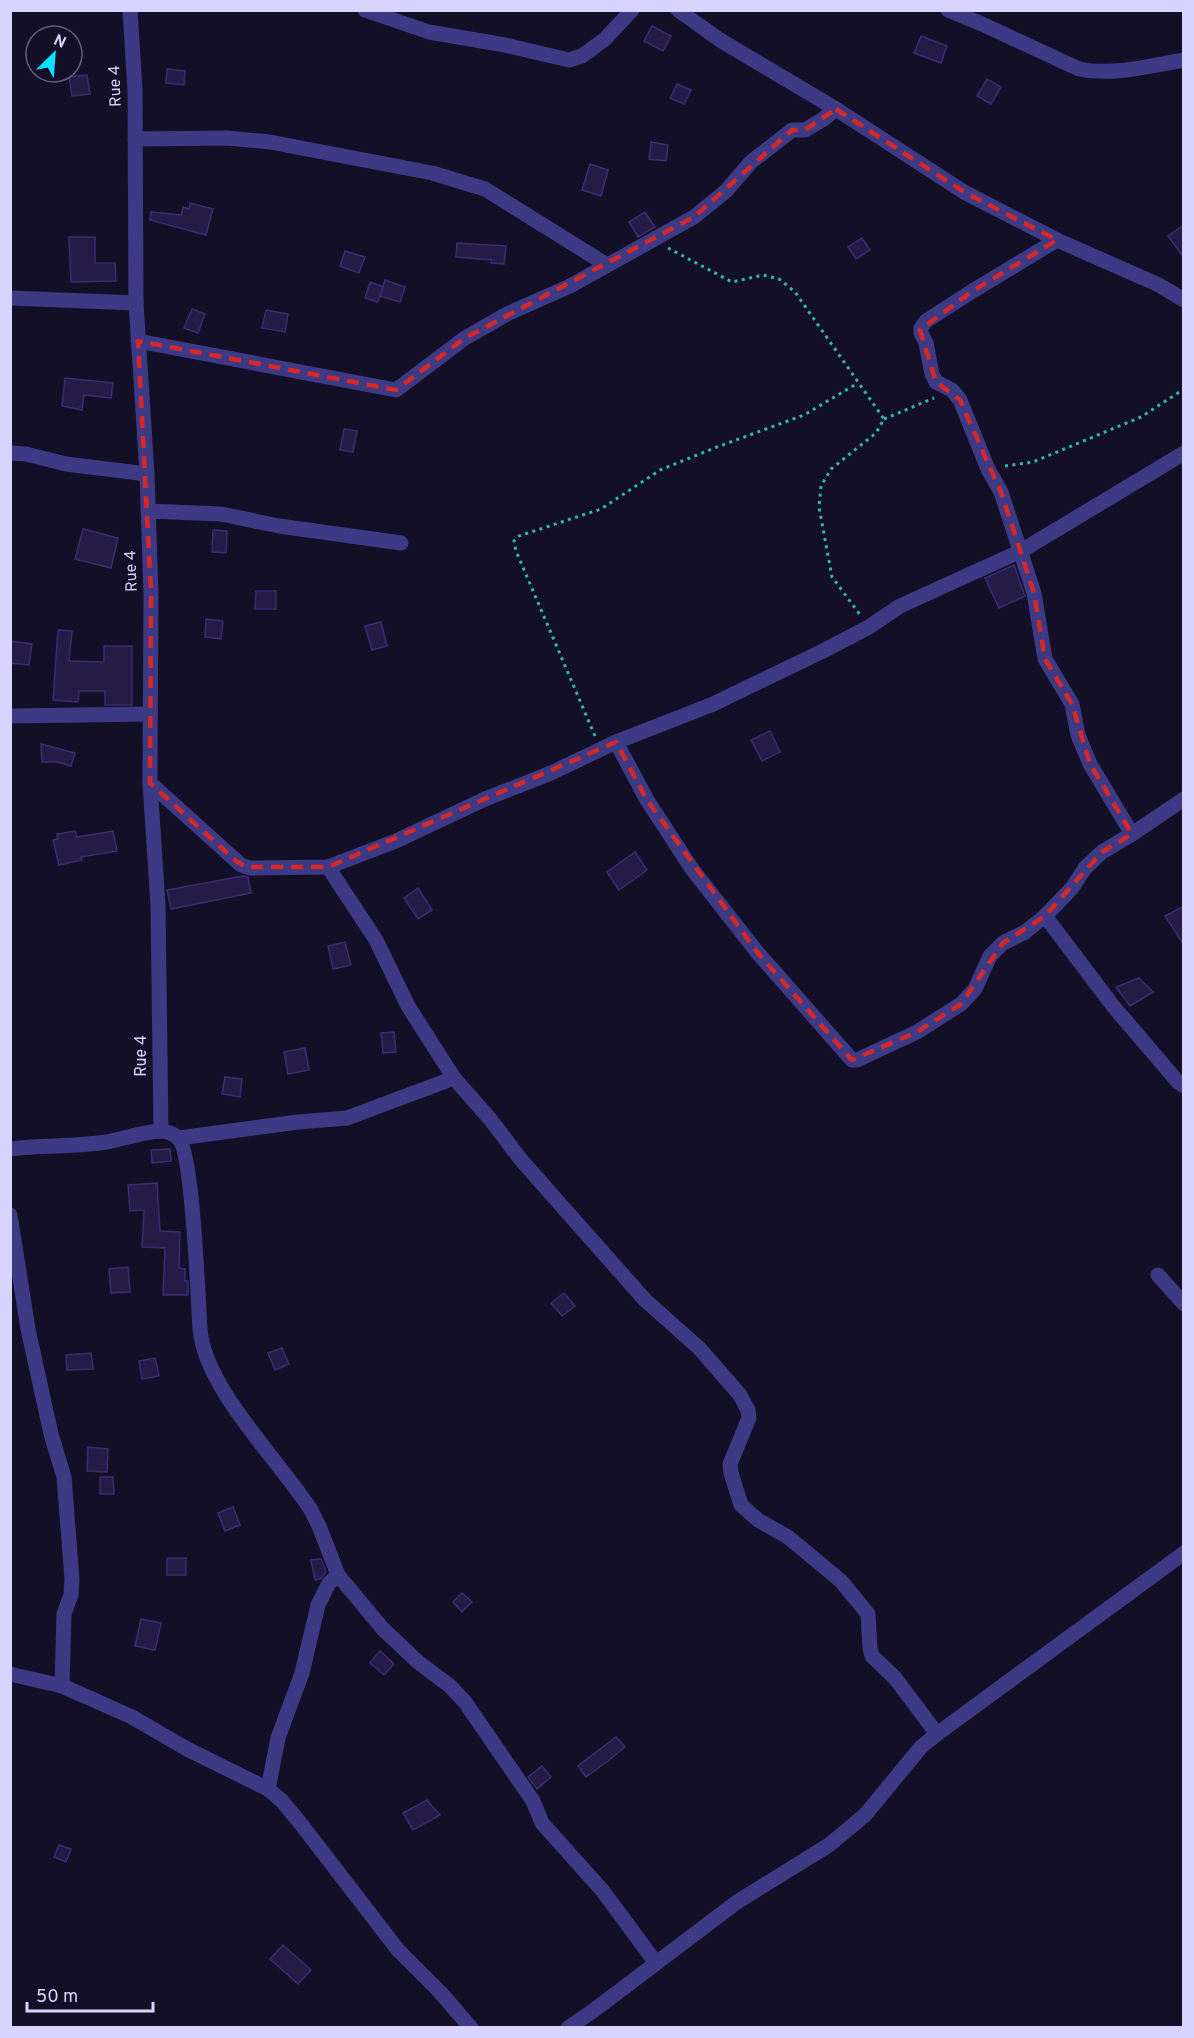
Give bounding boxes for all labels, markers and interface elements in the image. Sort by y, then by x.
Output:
north arrow [24,24,84,84]
text: N [50,31,69,54]
street label: Rue 4 [105,65,127,107]
street label: Rue 4 [121,550,143,592]
street label: Rue 4 [132,1035,152,1077]
scale bar [27,1975,153,2013]
text: 50 m [36,1986,78,2009]

